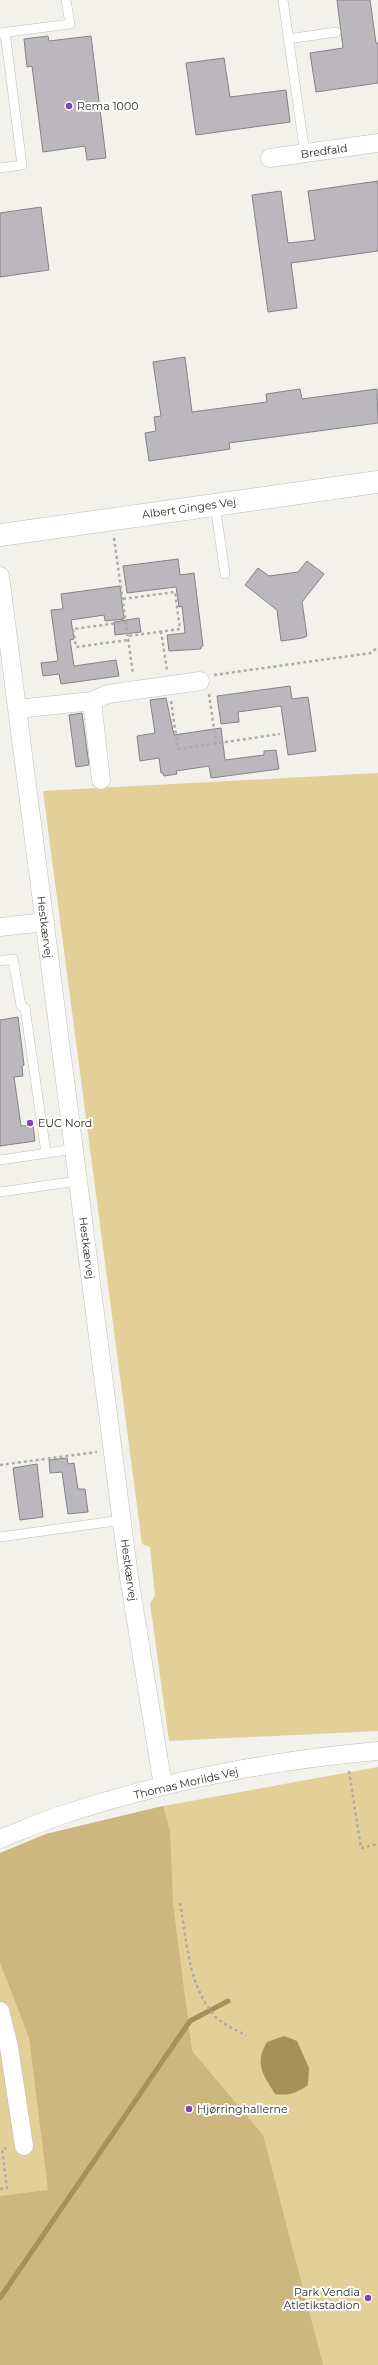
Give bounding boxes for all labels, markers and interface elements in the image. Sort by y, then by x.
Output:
place label: Rema 1000 [77,99,138,113]
marker: Rema 1000 [64,101,74,111]
street label: Bredfald [300,141,348,161]
street label: Albert Ginges Vej [141,494,237,522]
street label: Hestkærvej [34,895,56,959]
place label: EUC Nord [38,1116,92,1130]
marker: EUC Nord [25,1118,35,1128]
street label: Hestkærvej [76,1216,98,1280]
street label: Hestkærvej [118,1538,140,1602]
street label: Thomas Morilds Vej [132,1764,240,1802]
place label: Hjørringhallerne [197,2102,288,2116]
marker: Hjørringhallerne [184,2104,194,2114]
place label: Park Vendia Atletikstadion [283,2285,360,2312]
marker: Park Vendia Atletikstadion [363,2293,373,2303]

